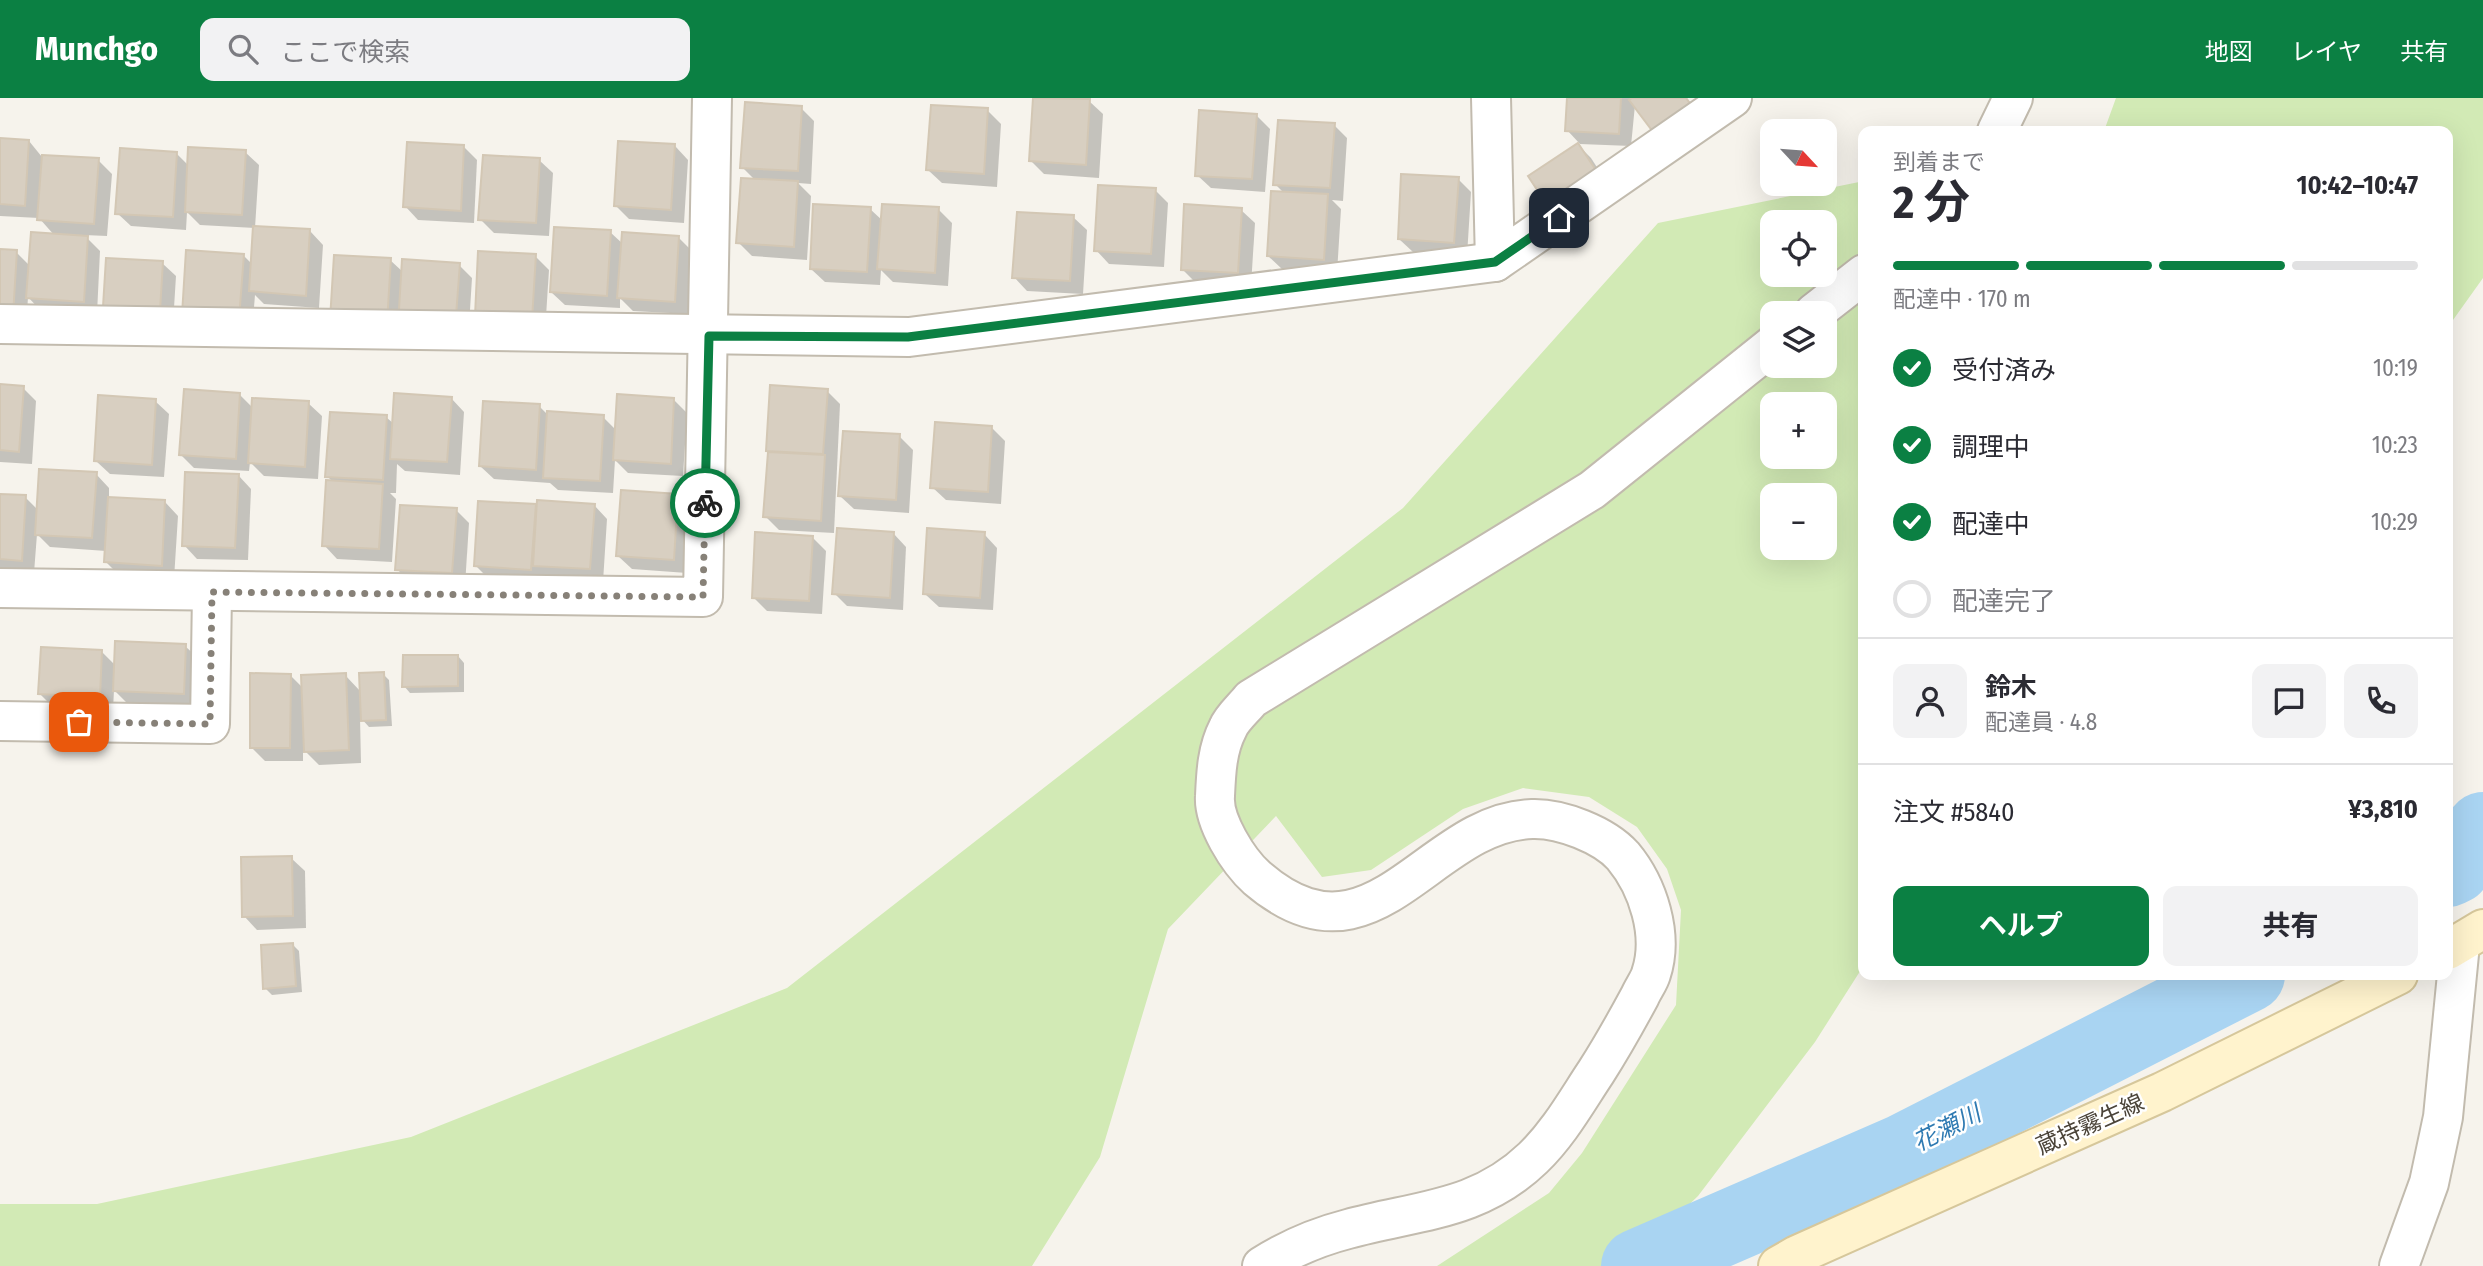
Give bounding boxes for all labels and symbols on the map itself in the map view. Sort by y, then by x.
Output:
north arrow [1760,119,1838,196]
pin [1529,188,1589,248]
courier [670,468,740,538]
pin [49,692,109,752]
street label: 蔵持霧生線 [2032,1088,2148,1160]
water label: 花瀬川 [1909,1098,1988,1157]

